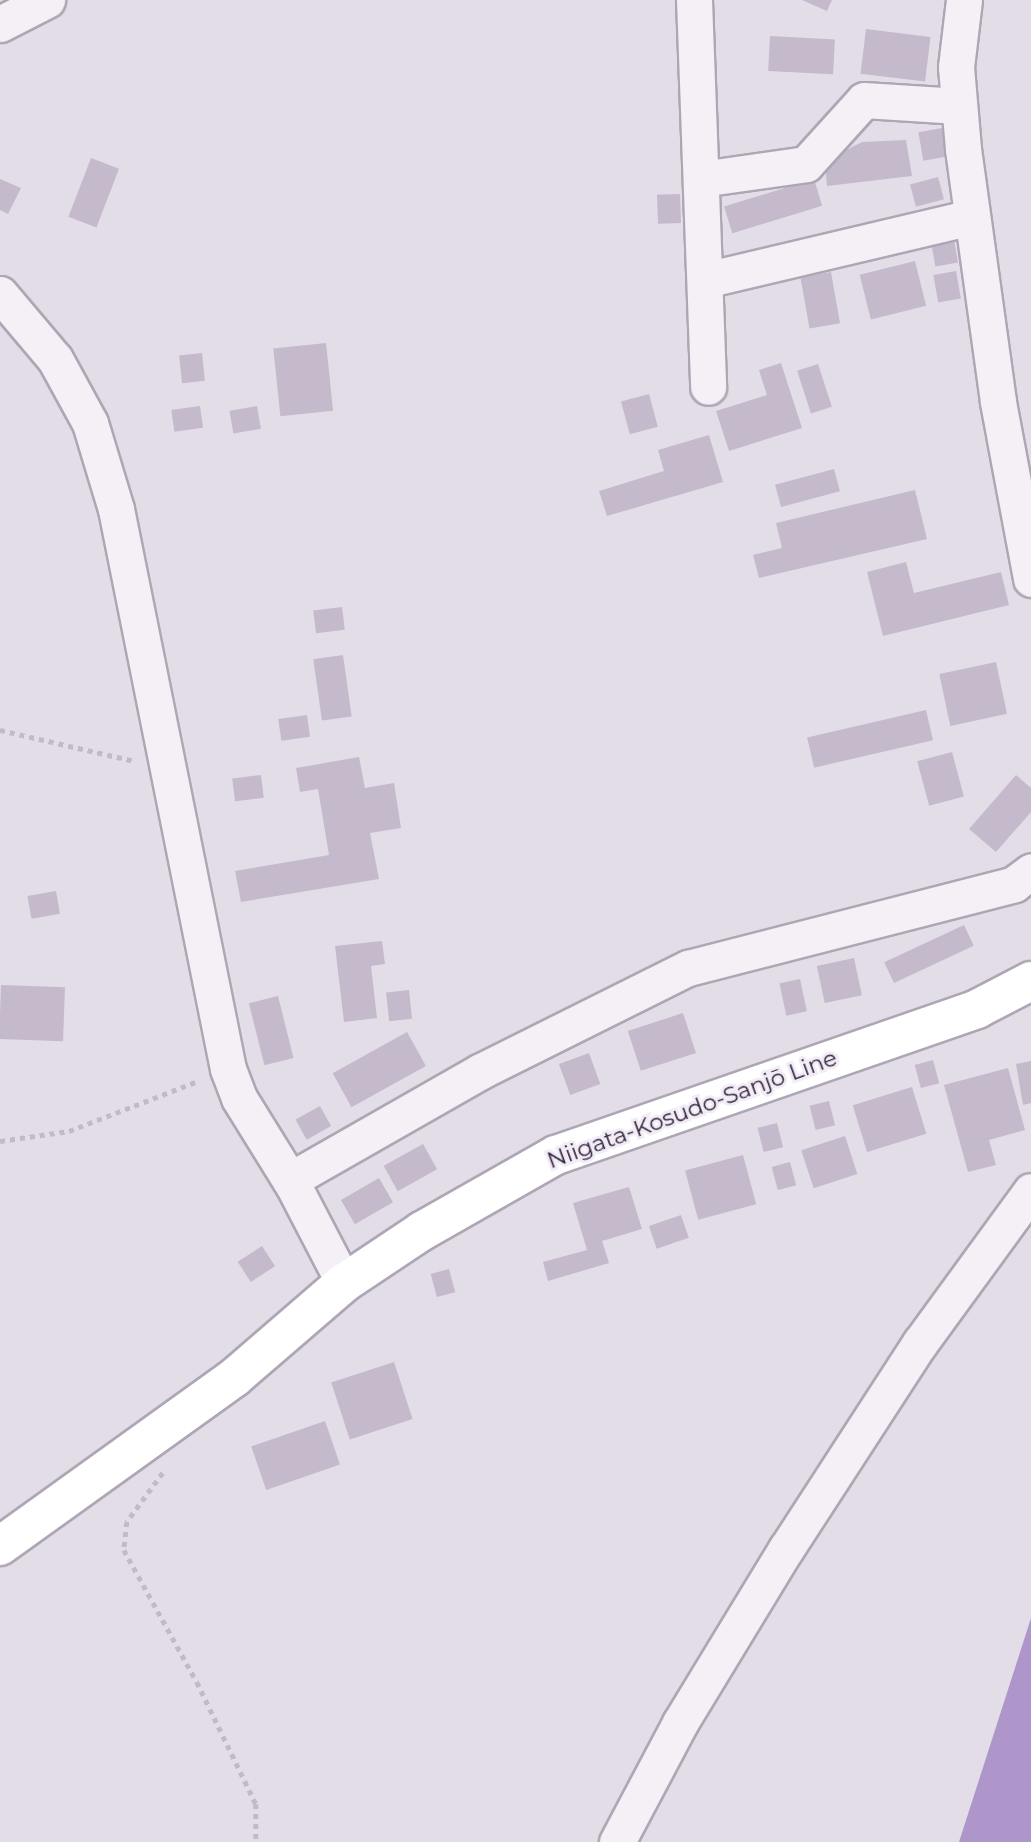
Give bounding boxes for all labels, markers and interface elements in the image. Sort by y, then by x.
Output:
street label: Niigata-Kosudo-Sanjō Line [543,1044,841,1174]

